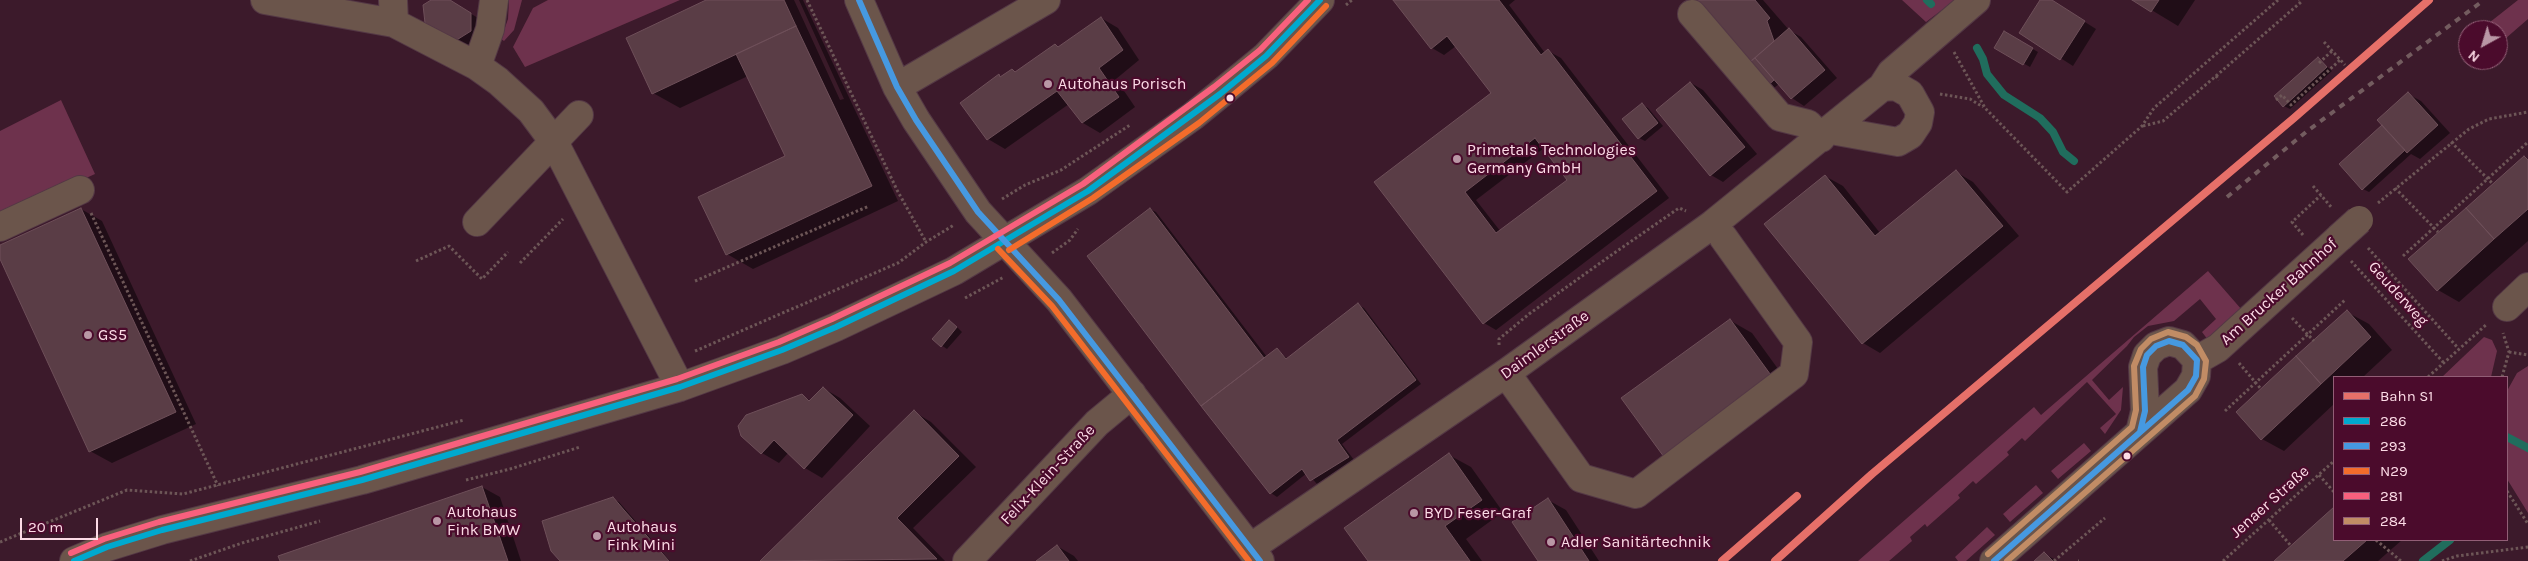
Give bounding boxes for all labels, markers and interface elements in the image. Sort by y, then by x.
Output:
north arrow [2458,20,2508,70]
text: N [2465,47,2483,66]
place label: Autohaus Porisch [1058,74,1186,94]
marker: Autohaus Porisch [1042,78,1054,90]
unlabelled marker [1225,93,1235,103]
place label: Primetals Technologies Germany GmbH [1467,140,1636,178]
marker: Primetals Technologies Germany GmbH [1451,153,1463,165]
street label: Am Brucker Bahnhof [2217,235,2341,349]
street label: Geuderweg [2364,258,2432,330]
street label: Daimlerstraße [1497,306,1593,384]
place label: GS5 [98,325,127,345]
marker: GS5 [82,329,94,341]
legend [2333,376,2508,541]
text: Bahn S1 [2380,387,2433,405]
text: 286 [2380,412,2407,430]
street label: Felix-Klein-Straße [997,421,1099,529]
text: 293 [2380,437,2406,455]
unlabelled marker [2122,451,2132,461]
street label: Jenaer Straße [2227,462,2313,542]
text: N29 [2380,462,2408,480]
text: 281 [2380,487,2403,505]
place label: Autohaus Fink BMW [447,502,520,540]
place label: BYD Feser-Graf [1424,503,1532,523]
marker: BYD Feser-Graf [1408,507,1420,519]
scale bar [22,508,100,540]
text: 284 [2380,512,2406,530]
marker: Autohaus Fink BMW [431,515,443,527]
place label: Autohaus Fink Mini [607,517,677,555]
text: 20 m [28,518,63,536]
marker: Autohaus Fink Mini [591,530,603,542]
place label: Adler Sanitärtechnik [1561,532,1711,552]
marker: Adler Sanitärtechnik [1545,536,1557,548]

